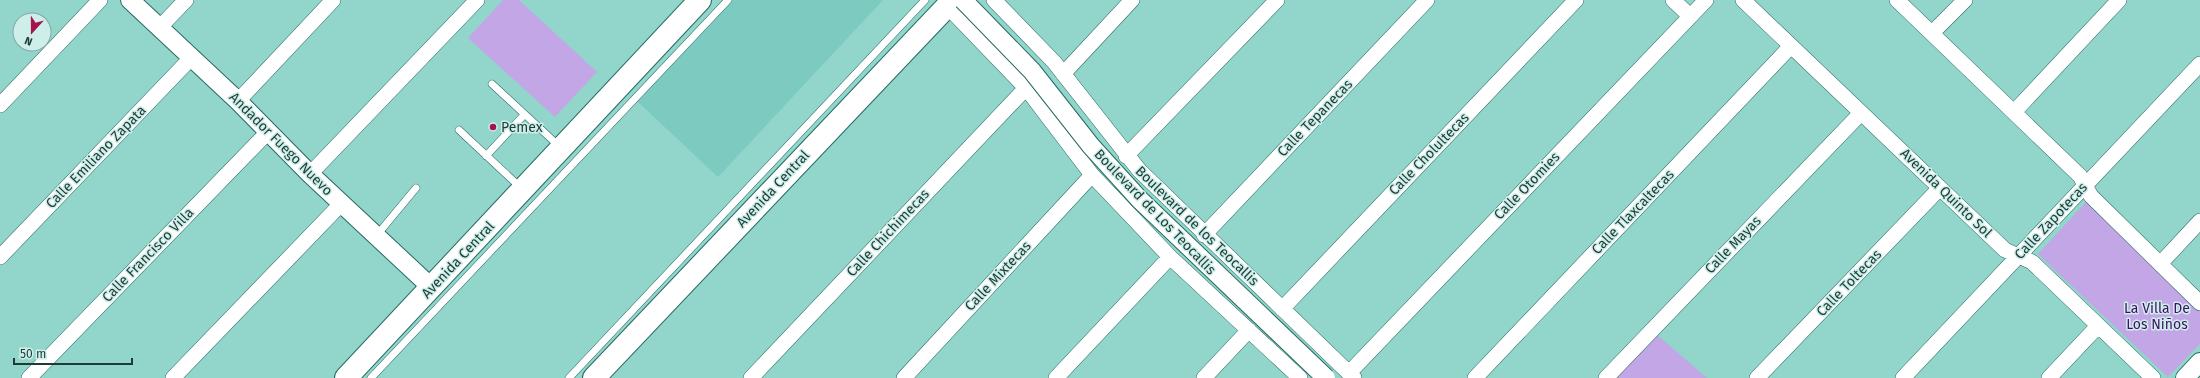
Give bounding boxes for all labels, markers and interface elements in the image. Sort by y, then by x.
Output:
north arrow [12,12,52,52]
text: N [23,33,34,48]
street label: Calle Tepanecas [1274,75,1356,160]
street label: Andador Fuego Nuevo [226,89,336,199]
street label: Calle Emiliano Zapata [42,102,150,212]
street label: Calle Cholultecas [1385,109,1473,199]
place label: Pemex [501,119,543,136]
marker: Pemex [488,122,498,132]
street label: Avenida Quinto Sol [1897,145,1995,241]
street label: Boulevard de Los Teocallis [1091,146,1220,278]
street label: Avenida Central [733,147,813,231]
street label: Calle Otomies [1490,148,1564,223]
street label: Boulevard de los Teocallis [1132,163,1263,290]
street label: Calle Tlaxcaltecas [1588,166,1678,258]
street label: Calle Zapotecas [2011,179,2091,263]
street label: Calle Chichimecas [843,185,933,280]
street label: Calle Francisco Villa [99,204,197,306]
street label: Calle Mayas [1701,212,1765,277]
street label: Avenida Central [418,218,498,302]
street label: Calle Mixtecas [961,237,1035,314]
street label: Calle Toltecas [1813,246,1885,320]
park label: La Villa De Los Niños [2124,300,2190,333]
scale bar [14,340,132,366]
text: 50 m [20,347,46,361]

